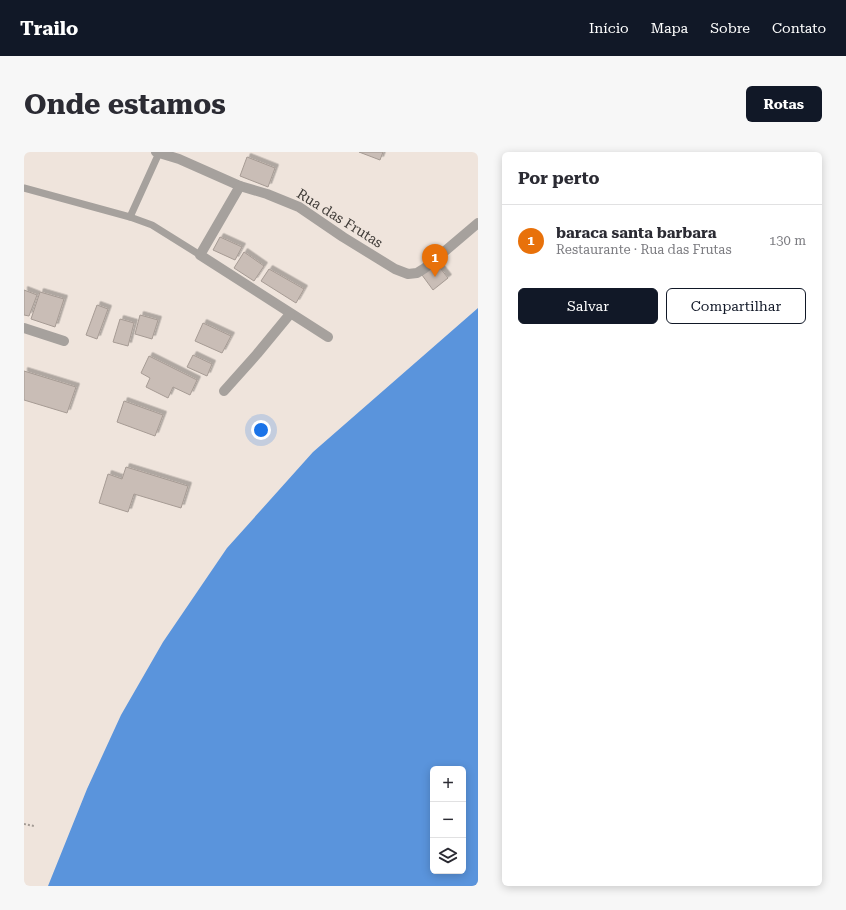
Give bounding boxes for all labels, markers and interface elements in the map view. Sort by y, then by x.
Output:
text: Trailo [20,17,78,40]
text: Início [589,20,629,36]
text: Mapa [651,20,688,36]
text: Sobre [710,20,750,36]
text: Contato [772,20,826,36]
button: Rotas [746,86,822,122]
text: Onde estamos [24,88,226,121]
text: Por perto [518,168,599,188]
street label: Rua das Frutas [294,185,386,251]
text: baraca santa barbara [556,224,716,242]
text: 1 [527,233,535,248]
text: 130 m [769,233,806,248]
text: Restaurante · Rua das Frutas [556,242,732,257]
pin: 1 [422,244,448,277]
button: Salvar [518,288,658,324]
button: Compartilhar [666,288,806,324]
your location [251,420,271,440]
map controls [430,766,466,874]
button: + [430,766,466,802]
button: − [430,802,466,838]
button: layers [430,838,466,874]

